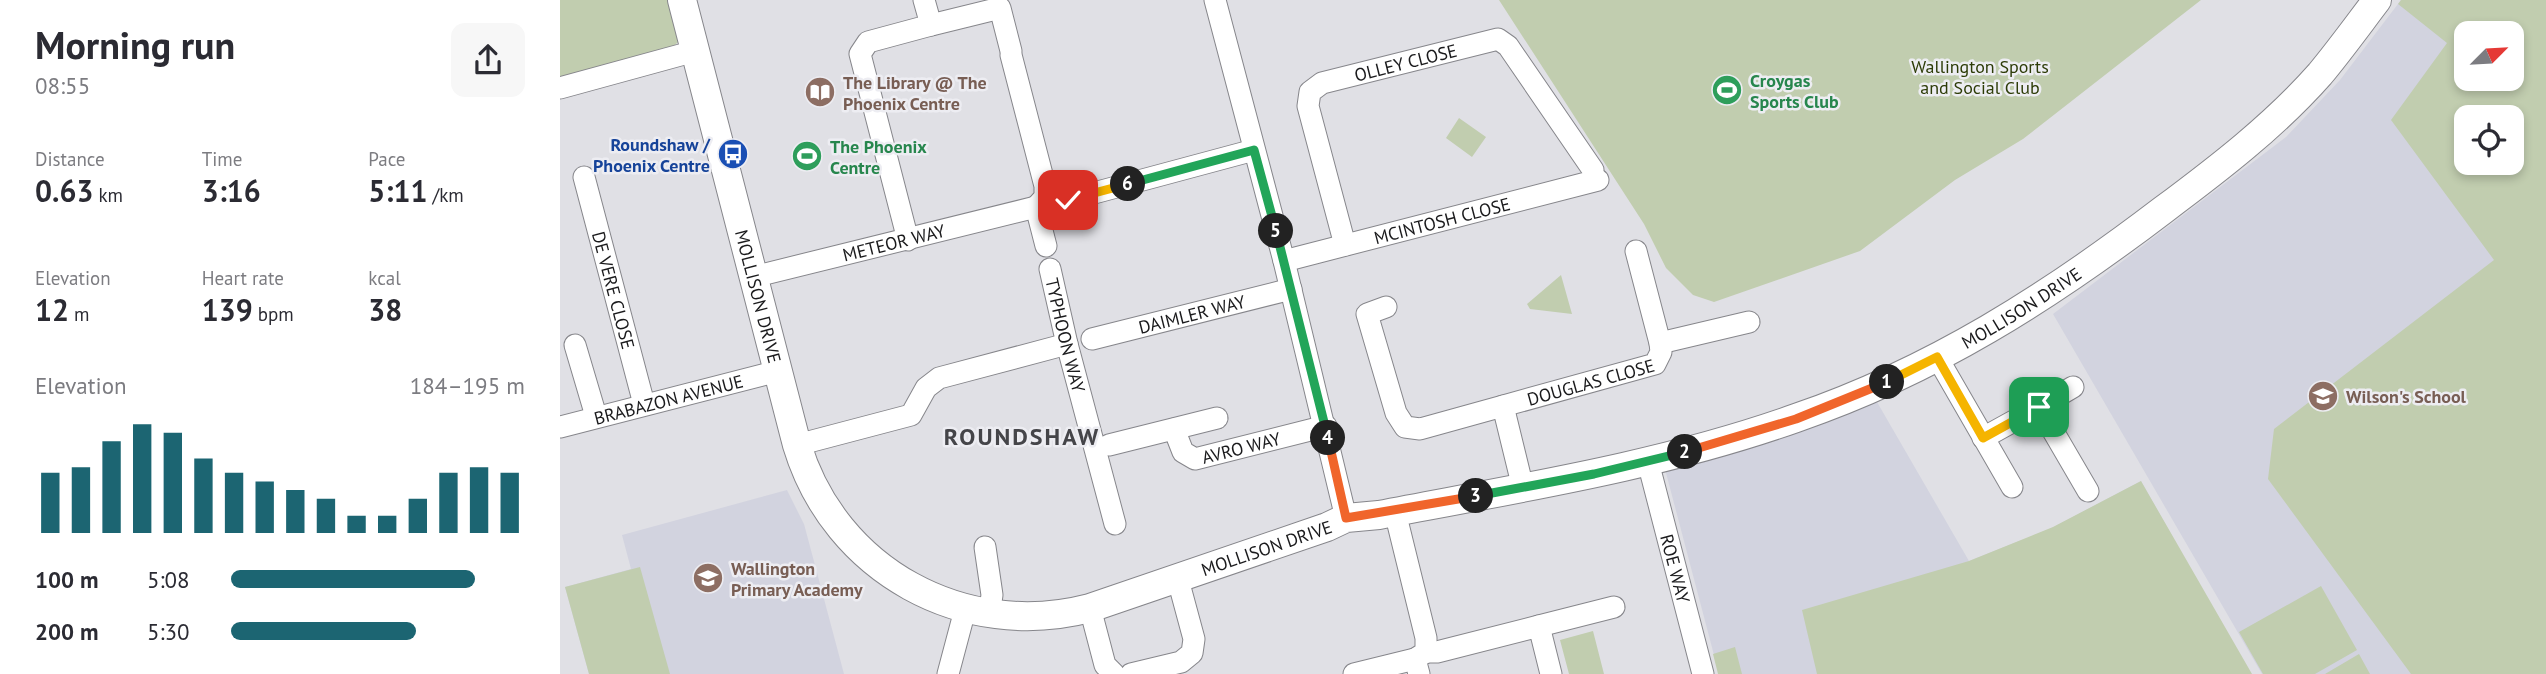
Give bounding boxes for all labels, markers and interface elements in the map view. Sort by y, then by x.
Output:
text: Morning run [35,20,235,69]
north arrow [2454,21,2524,91]
map controls [2454,21,2524,175]
button: share [451,23,525,97]
street label: OLLEY CLOSE [1352,38,1459,86]
park label: Wallington Sports and Social Club [1911,55,2049,99]
place label: Croygas Sports Club [1750,69,1839,113]
text: 08:55 [35,71,90,100]
place label: The Library @ The Phoenix Centre [843,71,987,115]
sports icon: Croygas Sports Club [1710,73,1744,107]
library icon: The Library @ The Phoenix Centre [803,75,837,109]
button: locate [2454,105,2524,175]
place label: Roundshaw / Phoenix Centre [593,133,711,177]
place label: The Phoenix Centre [830,135,927,179]
bus stop icon: Roundshaw / Phoenix Centre [716,137,750,171]
sports icon: The Phoenix Centre [790,139,824,173]
text: Distance [35,147,105,171]
text: Time [202,147,242,171]
text: Pace [368,147,406,171]
pin: 6 [1110,166,1146,202]
pin [1038,170,1098,230]
text: 0.63 [35,171,93,210]
text: 3:16 [202,171,261,210]
text: 5:11 [368,171,427,210]
text: 6 [1122,171,1133,195]
icon: check [1049,181,1087,219]
text: km [93,183,123,207]
text: /km [427,183,464,207]
street label: MCINTOSH CLOSE [1371,192,1512,249]
pin: 5 [1258,214,1294,248]
street label: METEOR WAY [840,218,947,266]
text: 5 [1270,218,1281,242]
street label: MOLLISON DRIVE [730,227,787,365]
street label: DE VERE CLOSE [587,229,640,351]
street label: MOLLISON DRIVE [1957,262,2085,353]
text: Elevation [35,266,111,290]
text: Heart rate [202,266,284,290]
text: kcal [368,266,401,290]
street label: TYPHOON WAY [1041,276,1091,395]
street label: DAIMLER WAY [1136,289,1248,338]
text: 12 [35,290,69,329]
text: 139 [202,290,253,329]
text: 38 [368,290,402,329]
text: m [69,302,90,326]
text: bpm [253,302,294,326]
street label: DOUGLAS CLOSE [1524,353,1657,410]
pin: 1 [1870,364,1904,400]
street label: BRABAZON AVENUE [591,369,746,429]
text: 1 [1881,369,1892,393]
text: Elevation [35,371,127,400]
text: 184–195 m [410,371,525,400]
pin [2009,377,2069,437]
school or university icon: Wilson's School [2306,379,2340,413]
place label: Wilson's School [2346,385,2467,408]
icon: arrive [2020,388,2058,426]
pin: 4 [1310,420,1346,456]
district label: ROUNDSHAW [944,421,1100,452]
text: 4 [1322,425,1333,449]
street label: AVRO WAY [1199,426,1283,468]
pin: 2 [1668,434,1702,470]
text: 2 [1679,439,1690,463]
pin: 3 [1458,478,1494,514]
text: 3 [1470,483,1481,507]
street label: MOLLISON DRIVE [1198,515,1335,581]
street label: ROE WAY [1656,532,1696,605]
place label: Wallington Primary Academy [731,557,863,601]
school or university icon: Wallington Primary Academy [691,561,725,595]
text: 100 m [35,565,98,594]
text: 5:08 [147,565,190,594]
text: 200 m [35,617,98,646]
text: 5:30 [147,617,190,646]

